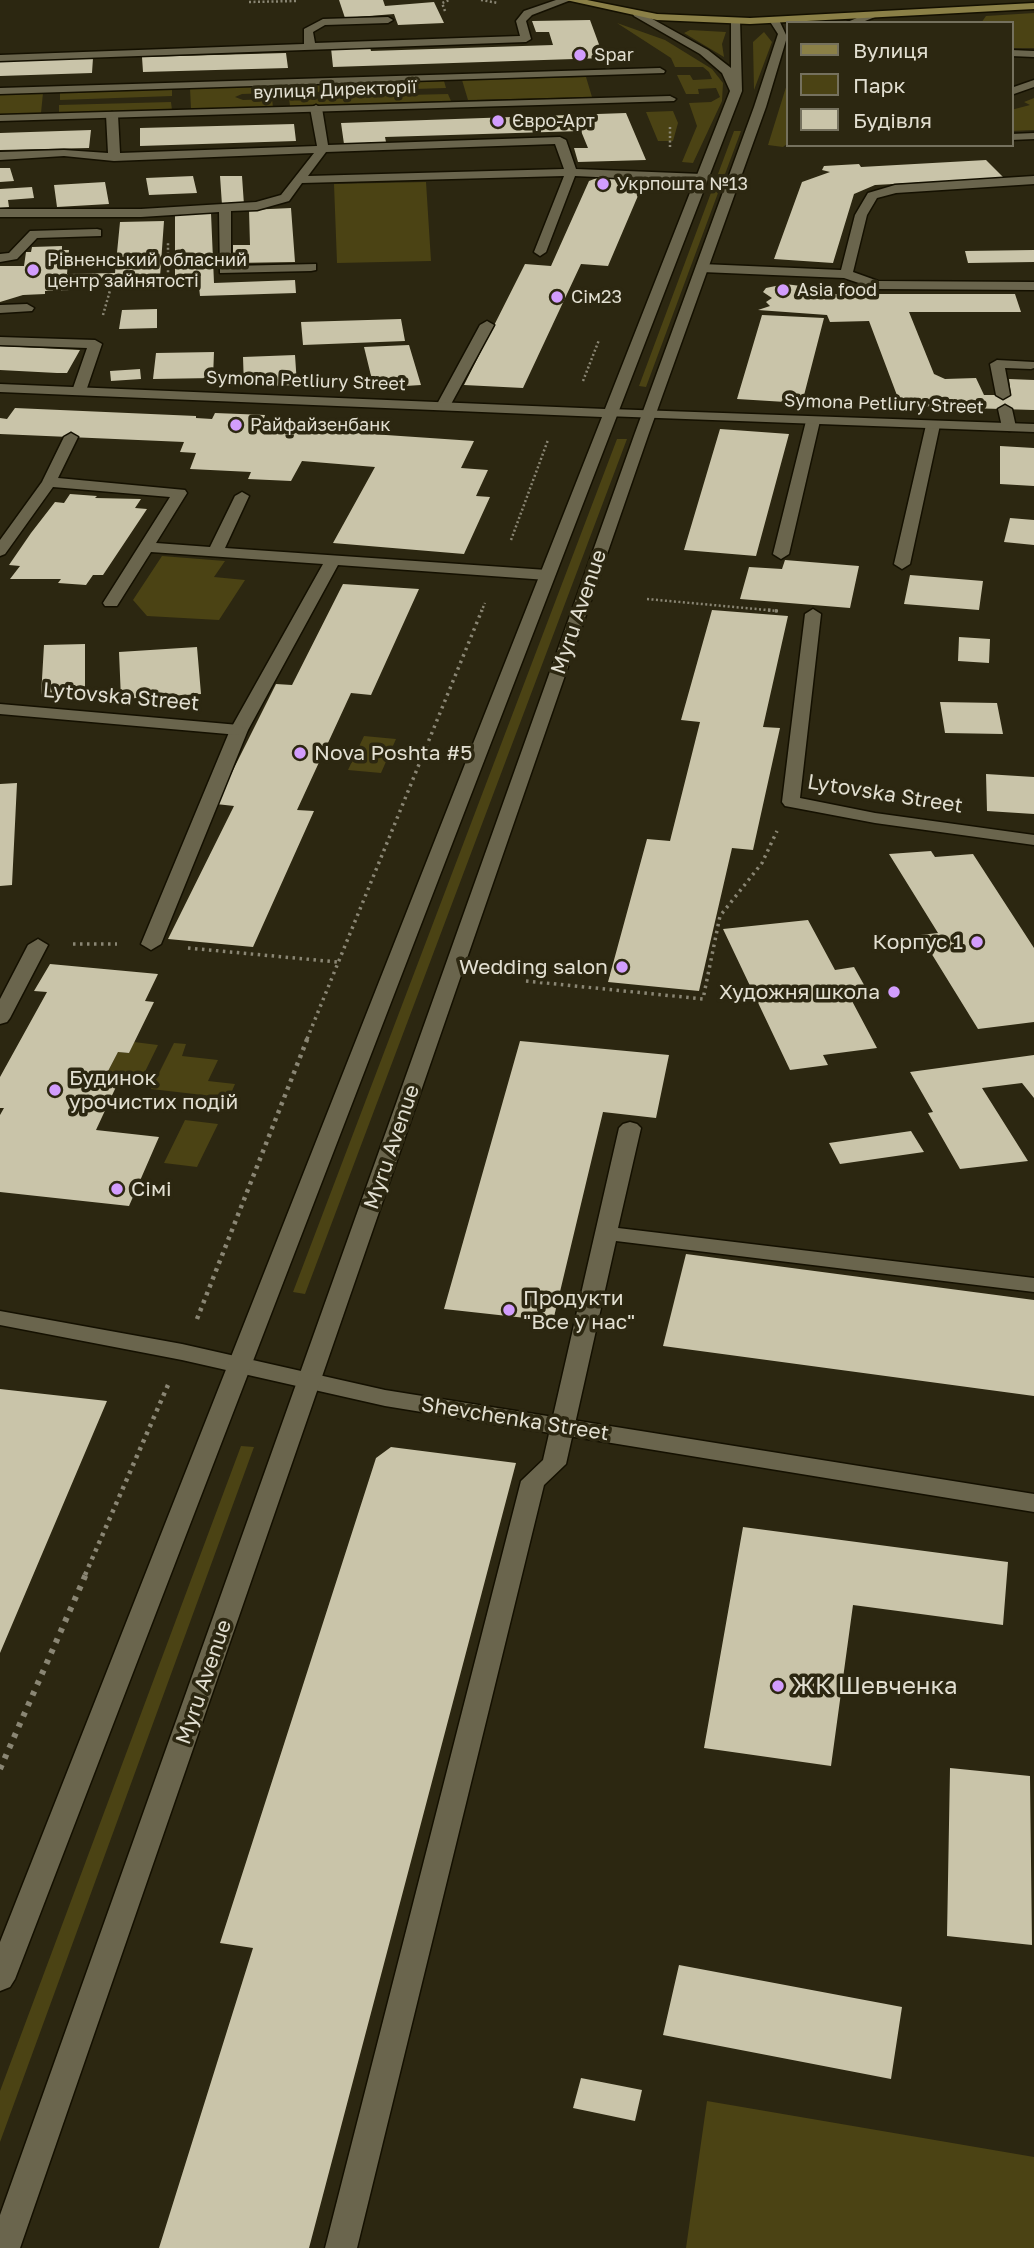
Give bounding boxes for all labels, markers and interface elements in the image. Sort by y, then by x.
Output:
legend [786,21,1013,147]
text: Вулиця [853,37,929,63]
place label: Spar [594,44,634,66]
marker: Spar [572,47,588,63]
text: Парк [853,72,906,98]
street label: вулиця Директорії [253,76,417,104]
text: Будівля [853,107,932,133]
place label: Євро-Арт [512,110,595,132]
marker: Євро-Арт [490,113,506,129]
place label: Укрпошта №13 [617,173,748,195]
marker: Укрпошта №13 [595,176,611,192]
place label: Рівненський обласний центр зайнятості [47,249,247,292]
marker: Рівненський обласний центр зайнятості [25,262,41,278]
place label: Asia food [797,279,877,301]
marker: Asia food [775,282,791,298]
place label: Сім23 [571,286,622,308]
marker: Сім23 [549,289,565,305]
street label: Symona Petliury Street [206,367,406,395]
street label: Symona Petliury Street [784,390,984,418]
place label: Райфайзенбанк [250,414,390,436]
marker: Райфайзенбанк [228,417,244,433]
street label: Myru Avenue [546,546,612,678]
street label: Lytovska Street [42,678,200,716]
place label: Nova Poshta #5 [314,740,472,766]
marker: Nova Poshta #5 [292,745,308,761]
street label: Lytovska Street [805,769,965,819]
place label: Корпус 1 [872,929,963,955]
marker: Корпус 1 [969,934,985,950]
place label: Wedding salon [459,954,608,980]
marker: Wedding salon [614,959,630,975]
place label: Художня школа [719,979,880,1005]
marker: Художня школа [886,984,902,1000]
place label: Будинок урочистих подій [69,1065,238,1115]
street label: Myru Avenue [359,1081,425,1213]
marker: Будинок урочистих подій [47,1082,63,1098]
place label: Сімі [131,1176,172,1202]
marker: Сімі [109,1181,125,1197]
place label: Продукти "Все у нас" [523,1285,635,1335]
marker: Продукти "Все у нас" [501,1302,517,1318]
street label: Shevchenka Street [419,1392,611,1446]
street label: Myru Avenue [171,1616,237,1748]
place label: ЖК Шевченка [792,1672,958,1700]
marker: ЖК Шевченка [770,1678,786,1694]

